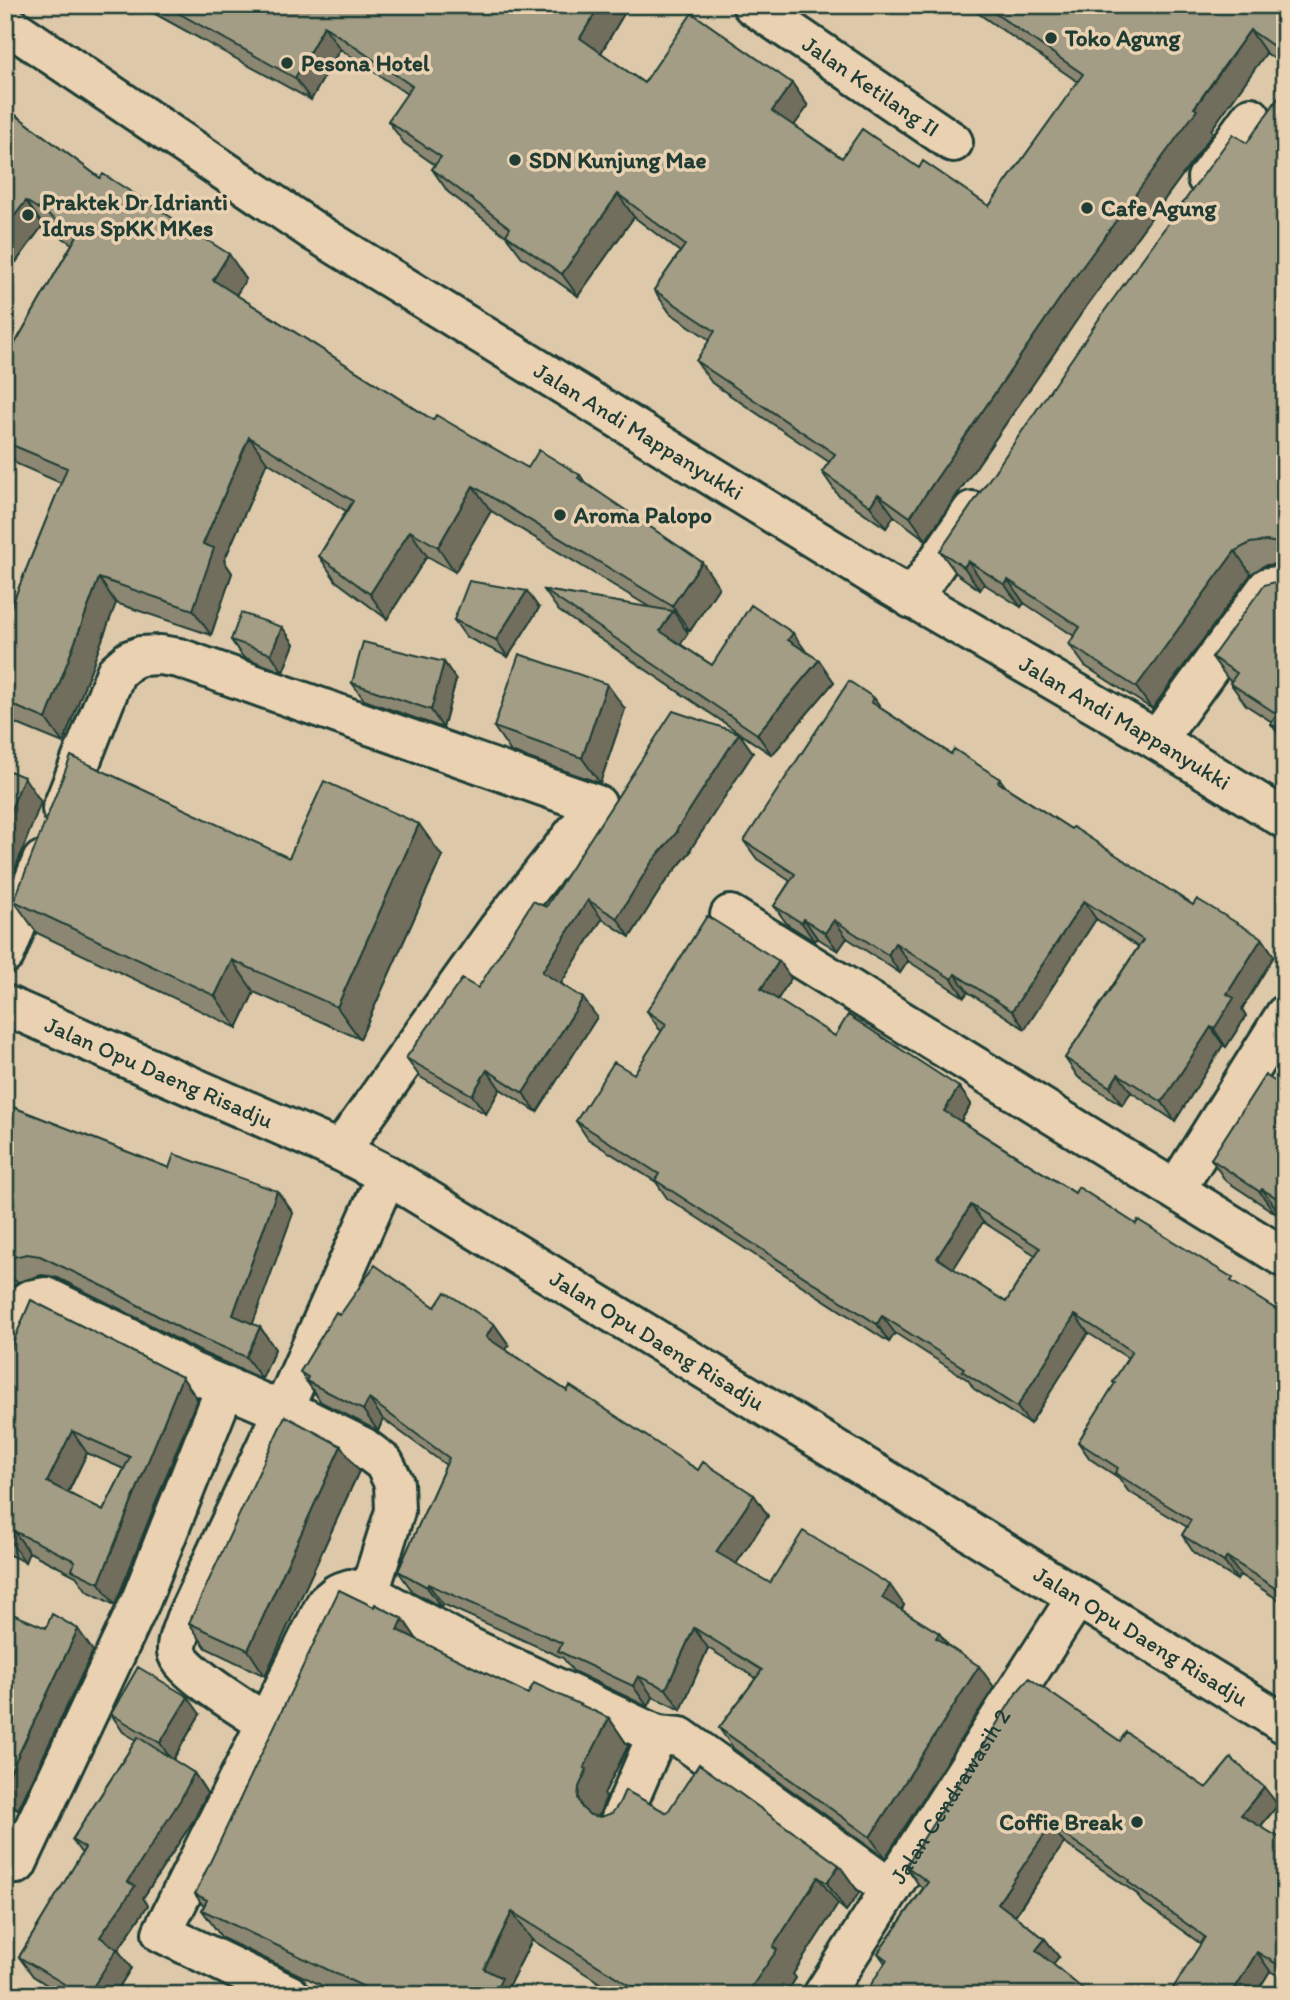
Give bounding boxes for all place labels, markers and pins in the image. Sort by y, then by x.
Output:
place label: Toko Agung [1064,24,1181,52]
marker: Toko Agung [1043,30,1059,46]
place label: Pesona Hotel [301,49,430,77]
marker: Pesona Hotel [279,55,295,71]
place label: SDN Kunjung Mae [529,146,707,174]
marker: SDN Kunjung Mae [507,152,523,168]
place label: Praktek Dr Idrianti Idrus SpKK MKes [42,188,228,242]
place label: Cafe Agung [1101,194,1218,222]
marker: Cafe Agung [1079,200,1095,216]
marker: Praktek Dr Idrianti Idrus SpKK MKes [20,207,36,223]
place label: Aroma Palopo [573,501,712,529]
marker: Aroma Palopo [552,507,568,523]
place label: Coffie Break [999,1808,1123,1836]
marker: Coffie Break [1129,1814,1145,1830]

